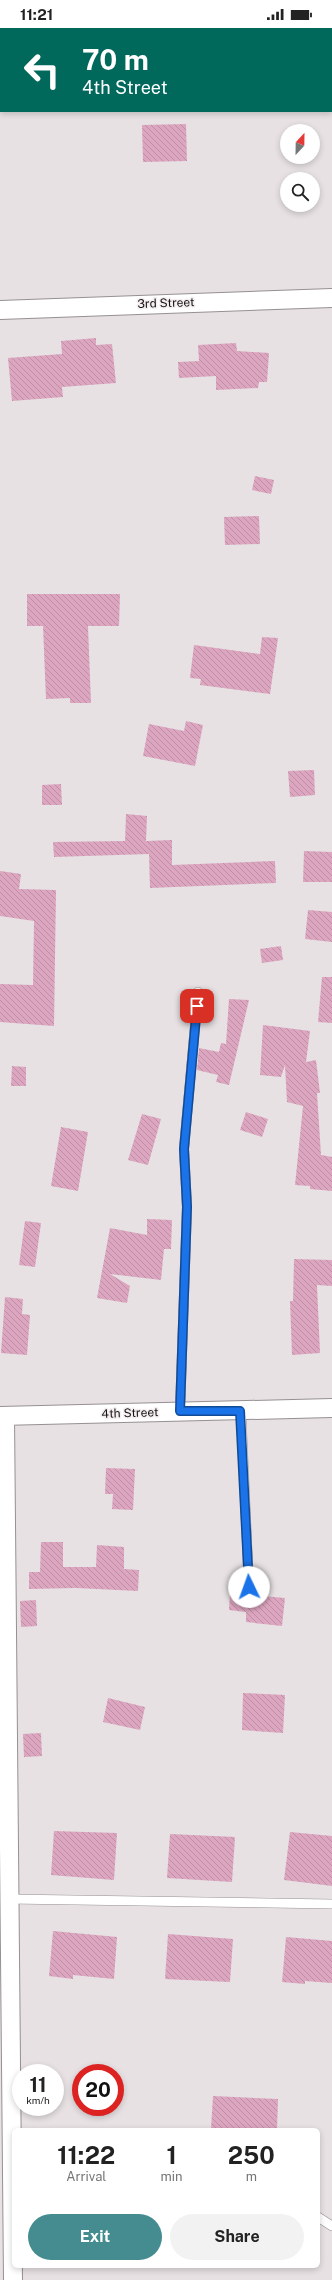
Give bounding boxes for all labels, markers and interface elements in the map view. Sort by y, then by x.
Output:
text: 11:21 [20,6,53,23]
text: 70 m [82,43,149,76]
icon: left [16,44,68,96]
text: 4th Street [82,77,168,98]
north arrow [280,124,320,164]
map controls [280,124,320,212]
button: search [280,172,320,212]
street label: 3rd Street [137,295,195,311]
pin [180,989,214,1023]
icon: arrive [186,995,208,1017]
street label: 4th Street [101,1405,159,1421]
position arrow [228,1566,270,1608]
speed limit sign: 20 [72,2064,124,2116]
text: 11 [29,2073,47,2097]
text: km/h [26,2094,50,2106]
text: 11:22 [57,2141,115,2169]
text: 1 [166,2141,177,2169]
text: 250 [228,2141,275,2169]
text: Arrival [66,2169,106,2184]
text: min [160,2169,183,2184]
text: m [246,2169,257,2184]
button: Exit [28,2214,162,2260]
button: Share [170,2214,304,2260]

